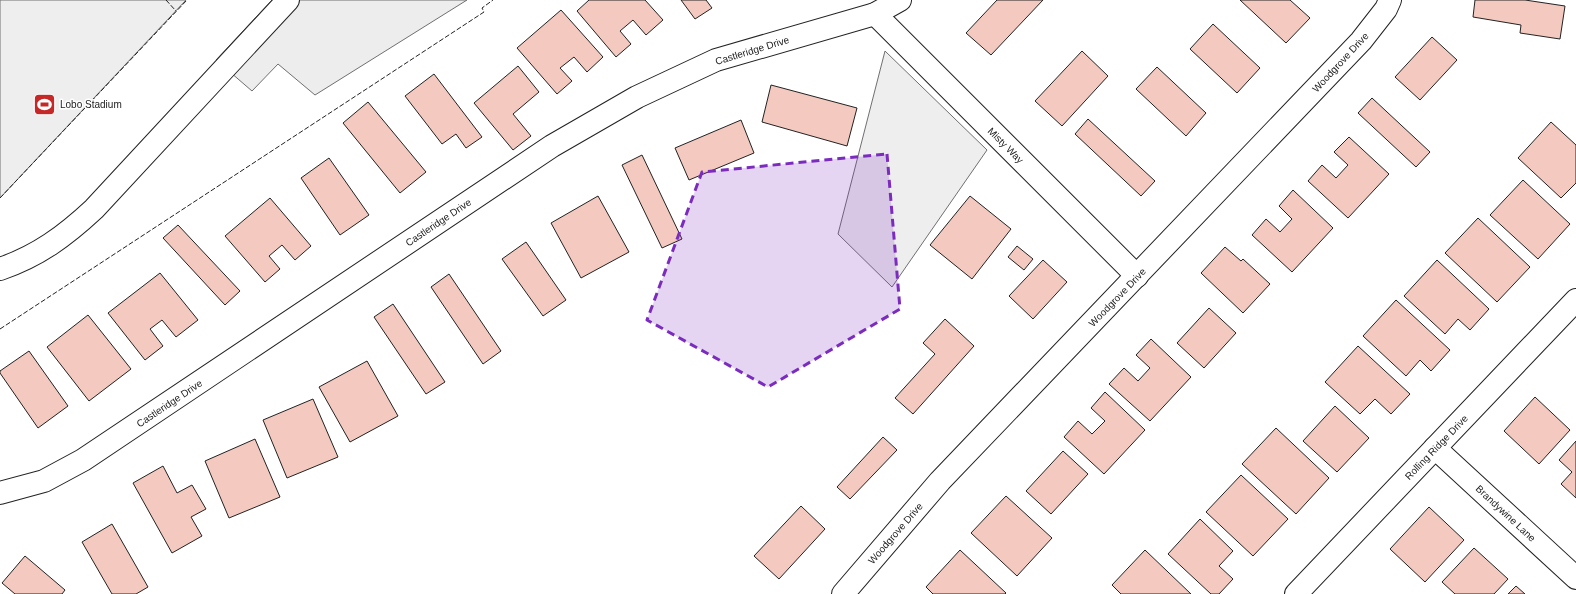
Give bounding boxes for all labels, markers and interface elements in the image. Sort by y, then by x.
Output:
street label: Woodgrove Drive [1310,30,1371,94]
street label: Castleridge Drive [714,34,791,67]
sports icon: Lobo Stadium [31,91,57,117]
place label: Lobo Stadium [60,99,122,110]
street label: Misty Way [986,125,1026,165]
street label: Castleridge Drive [403,196,474,248]
street label: Woodgrove Drive [1087,265,1148,329]
street label: Castleridge Drive [134,377,205,429]
street label: Rolling Ridge Drive [1403,412,1470,482]
street label: Brandywine Lane [1474,483,1538,544]
street label: Woodgrove Drive [866,500,925,566]

